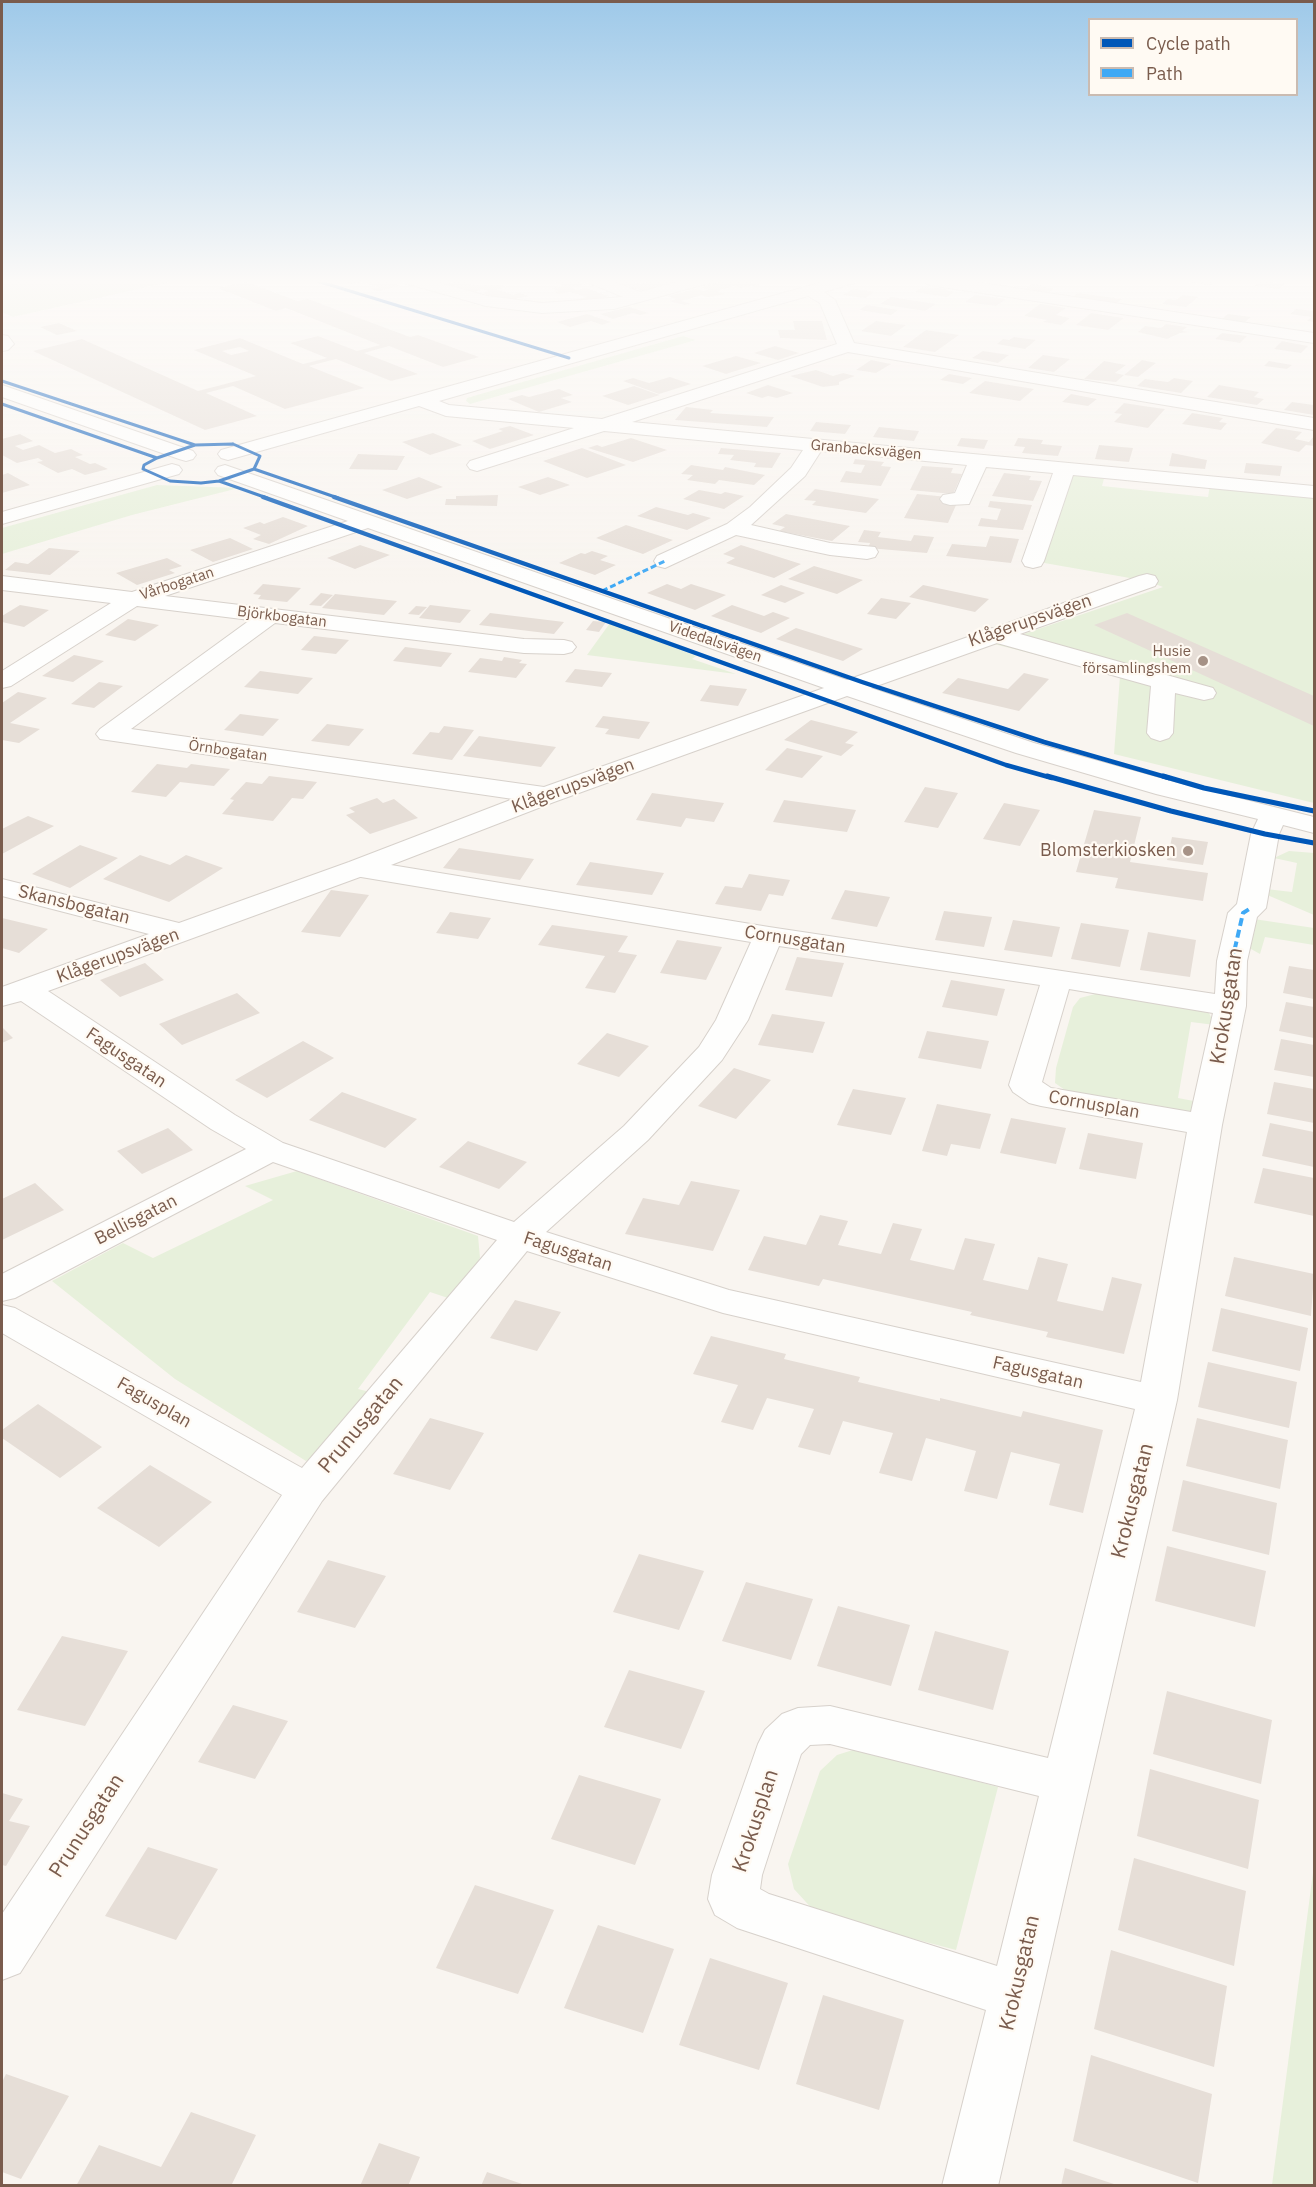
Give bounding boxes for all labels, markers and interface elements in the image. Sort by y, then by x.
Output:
legend [1088,18,1298,96]
text: Cycle path [1146,32,1231,55]
text: Path [1146,62,1183,85]
street label: Granbacksvägen [810,436,922,464]
street label: Vårbogatan [138,564,216,604]
street label: Klågerupsvägen [966,590,1094,652]
street label: Björkbogatan [236,603,328,631]
street label: Videdalsvägen [666,618,764,666]
place label: Husie församlingshem [1082,643,1191,678]
marker: Husie församlingshem [1196,654,1210,668]
street label: Örnbogatan [187,737,269,765]
street label: Klågerupsvägen [509,754,637,818]
place label: Blomsterkiosken [1040,840,1176,862]
marker: Blomsterkiosken [1181,844,1195,858]
street label: Skansbogatan [16,881,132,929]
street label: Cornusgatan [743,921,847,959]
street label: Klågerupsvägen [54,924,182,988]
street label: Krokusgatan [1205,946,1249,1066]
street label: Fagusgatan [82,1023,170,1093]
street label: Cornusplan [1047,1086,1141,1124]
street label: Bellisgatan [91,1190,181,1250]
street label: Fagusgatan [521,1227,615,1277]
street label: Fagusgatan [991,1352,1085,1394]
street label: Prunusgatan [313,1371,409,1479]
street label: Fagusplan [113,1373,195,1433]
street label: Krokusgatan [1106,1441,1160,1561]
street label: Krokusplan [728,1766,784,1876]
street label: Prunusgatan [44,1769,130,1883]
street label: Krokusgatan [994,1913,1046,2033]

